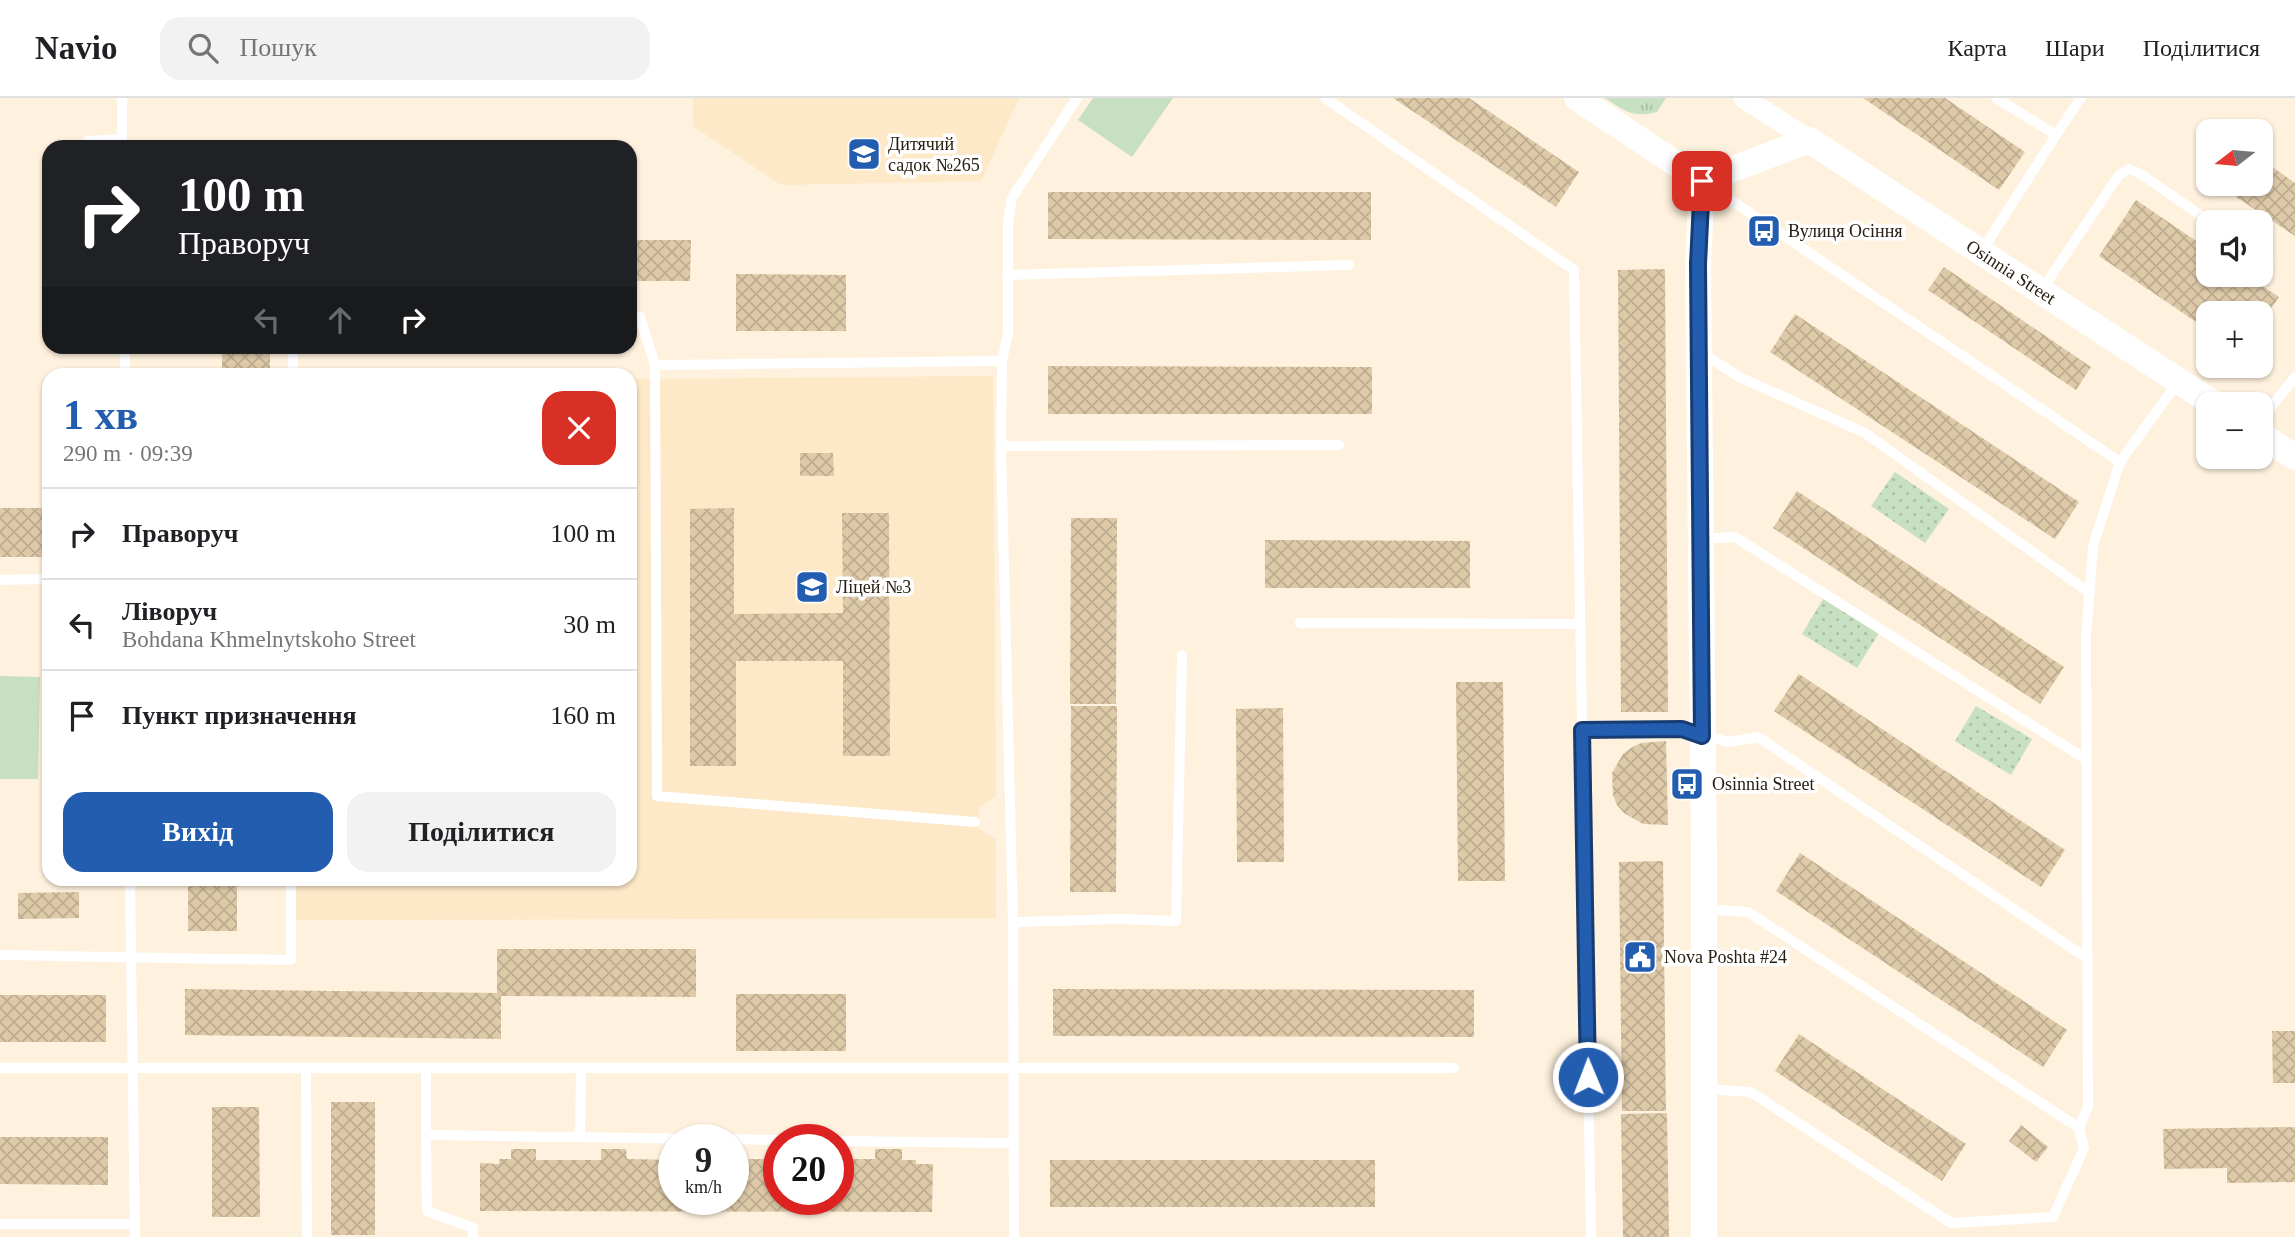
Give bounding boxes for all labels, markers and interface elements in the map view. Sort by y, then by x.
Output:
search box [160,17,650,80]
icon: search [184,29,222,67]
text: Navio [35,30,118,66]
text: Пошук [240,33,317,62]
text: Карта [1947,35,2007,61]
text: Шари [2045,35,2105,61]
text: Поділитися [2143,35,2260,61]
north arrow [2196,119,2273,196]
map controls [2196,119,2273,469]
place label: Дитячий садок №265 [888,134,980,175]
school or university icon: Дитячий садок №265 [845,135,883,173]
pin [1672,151,1732,211]
icon: arrive [1683,162,1721,200]
text: 100 m [178,167,305,222]
icon: right [63,168,154,259]
button: sound [2196,210,2273,287]
bus stop icon: Вулиця Осіння [1745,212,1783,250]
place label: Вулиця Осіння [1788,221,1903,241]
text: Праворуч [178,225,310,261]
street label: Osinnia Street [1963,236,2059,308]
icon: left [248,301,286,339]
icon: ahead [321,301,359,339]
icon: right [394,301,432,339]
button: + [2196,301,2273,378]
button: close [542,391,616,465]
text: 1 хв [63,392,138,438]
button: − [2196,392,2273,469]
text: 290 m · 09:39 [63,441,193,466]
icon: right [63,515,101,553]
text: Праворуч [122,519,238,548]
text: 100 m [550,519,616,548]
school or university icon: Ліцей №3 [793,568,831,606]
place label: Ліцей №3 [836,577,911,597]
text: Ліворуч [122,597,217,626]
icon: left [63,606,101,644]
text: 30 m [563,610,616,639]
text: Bohdana Khmelnytskoho Street [122,627,416,652]
icon: arrive [63,697,101,735]
text: Пункт призначення [122,701,357,730]
text: 160 m [550,701,616,730]
bus stop icon: Osinnia Street [1668,765,1706,803]
place label: Osinnia Street [1712,774,1814,794]
button: Вихід [63,792,333,872]
button: Поділитися [347,792,616,872]
public building icon: Nova Poshta #24 [1621,938,1659,976]
place label: Nova Poshta #24 [1664,947,1787,967]
position arrow [1551,1040,1625,1114]
speed limit sign: 20 [763,1124,854,1215]
text: 9 [695,1141,712,1180]
text: km/h [685,1177,722,1197]

